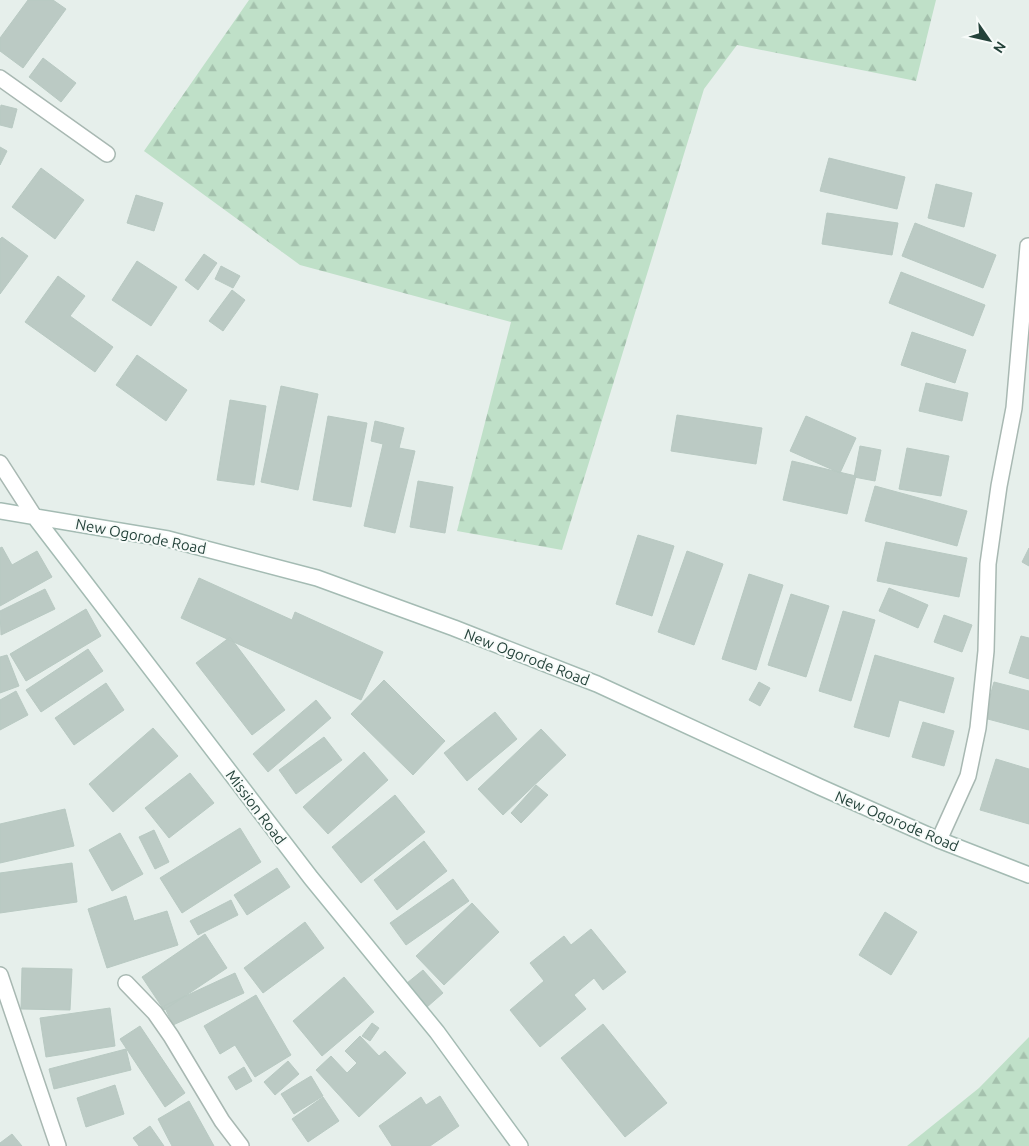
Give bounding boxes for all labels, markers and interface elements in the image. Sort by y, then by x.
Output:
north arrow [964,15,1014,65]
text: N [990,38,1009,56]
street label: New Ogorode Road [74,515,208,557]
street label: New Ogorode Road [462,625,592,689]
street label: Mission Road [223,766,289,848]
street label: New Ogorode Road [833,787,961,855]

